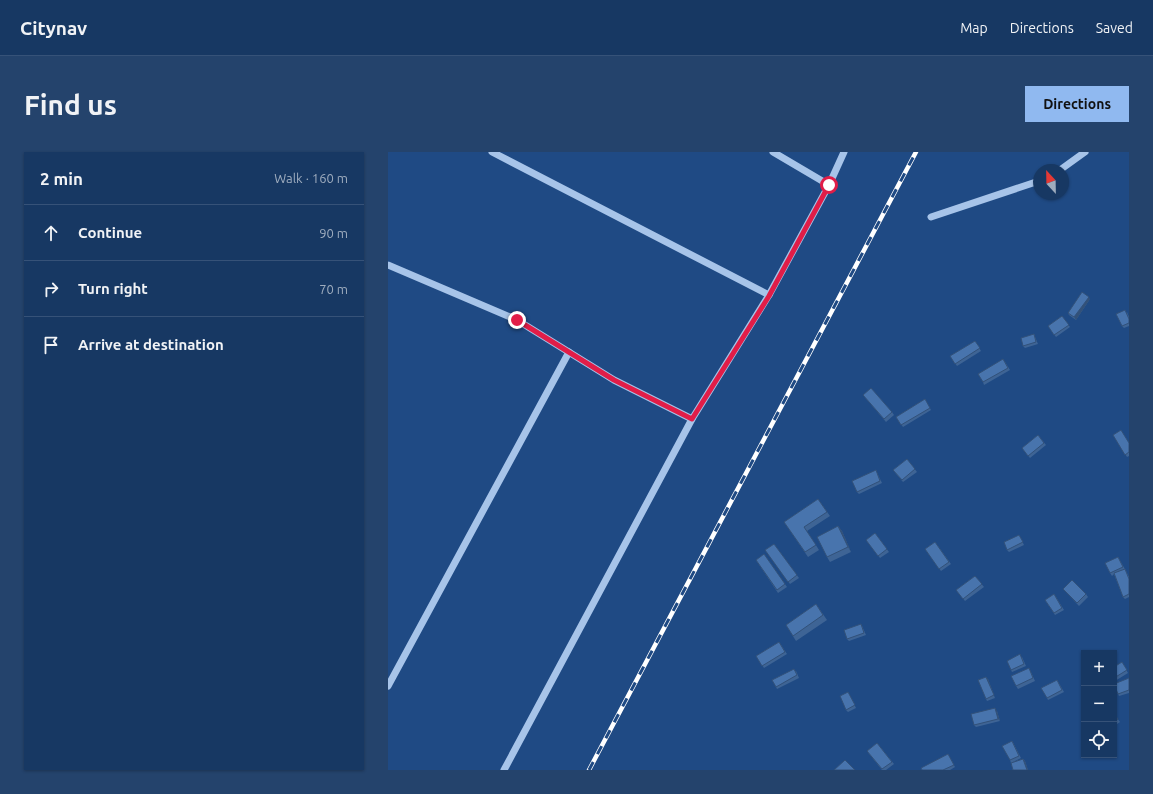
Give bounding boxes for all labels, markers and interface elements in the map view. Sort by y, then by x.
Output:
text: Citynav [20,17,87,39]
text: Map [960,20,988,36]
text: Directions [1010,20,1074,36]
text: Saved [1096,20,1133,36]
button: Directions [1025,86,1129,122]
text: Find us [24,89,117,120]
north arrow [1033,164,1069,200]
text: 2 min [40,169,83,188]
text: Walk · 160 m [274,171,348,185]
route start [820,176,838,194]
icon: ahead [40,222,62,244]
text: Continue [78,224,142,241]
text: 90 m [319,226,348,240]
icon: right [40,278,62,300]
text: Turn right [78,280,148,297]
text: 70 m [319,282,348,296]
route end [508,311,526,329]
icon: arrive [40,334,62,356]
text: Arrive at destination [78,336,224,353]
map controls [1081,650,1117,758]
button: + [1081,650,1117,686]
button: − [1081,686,1117,722]
button: locate [1081,722,1117,758]

